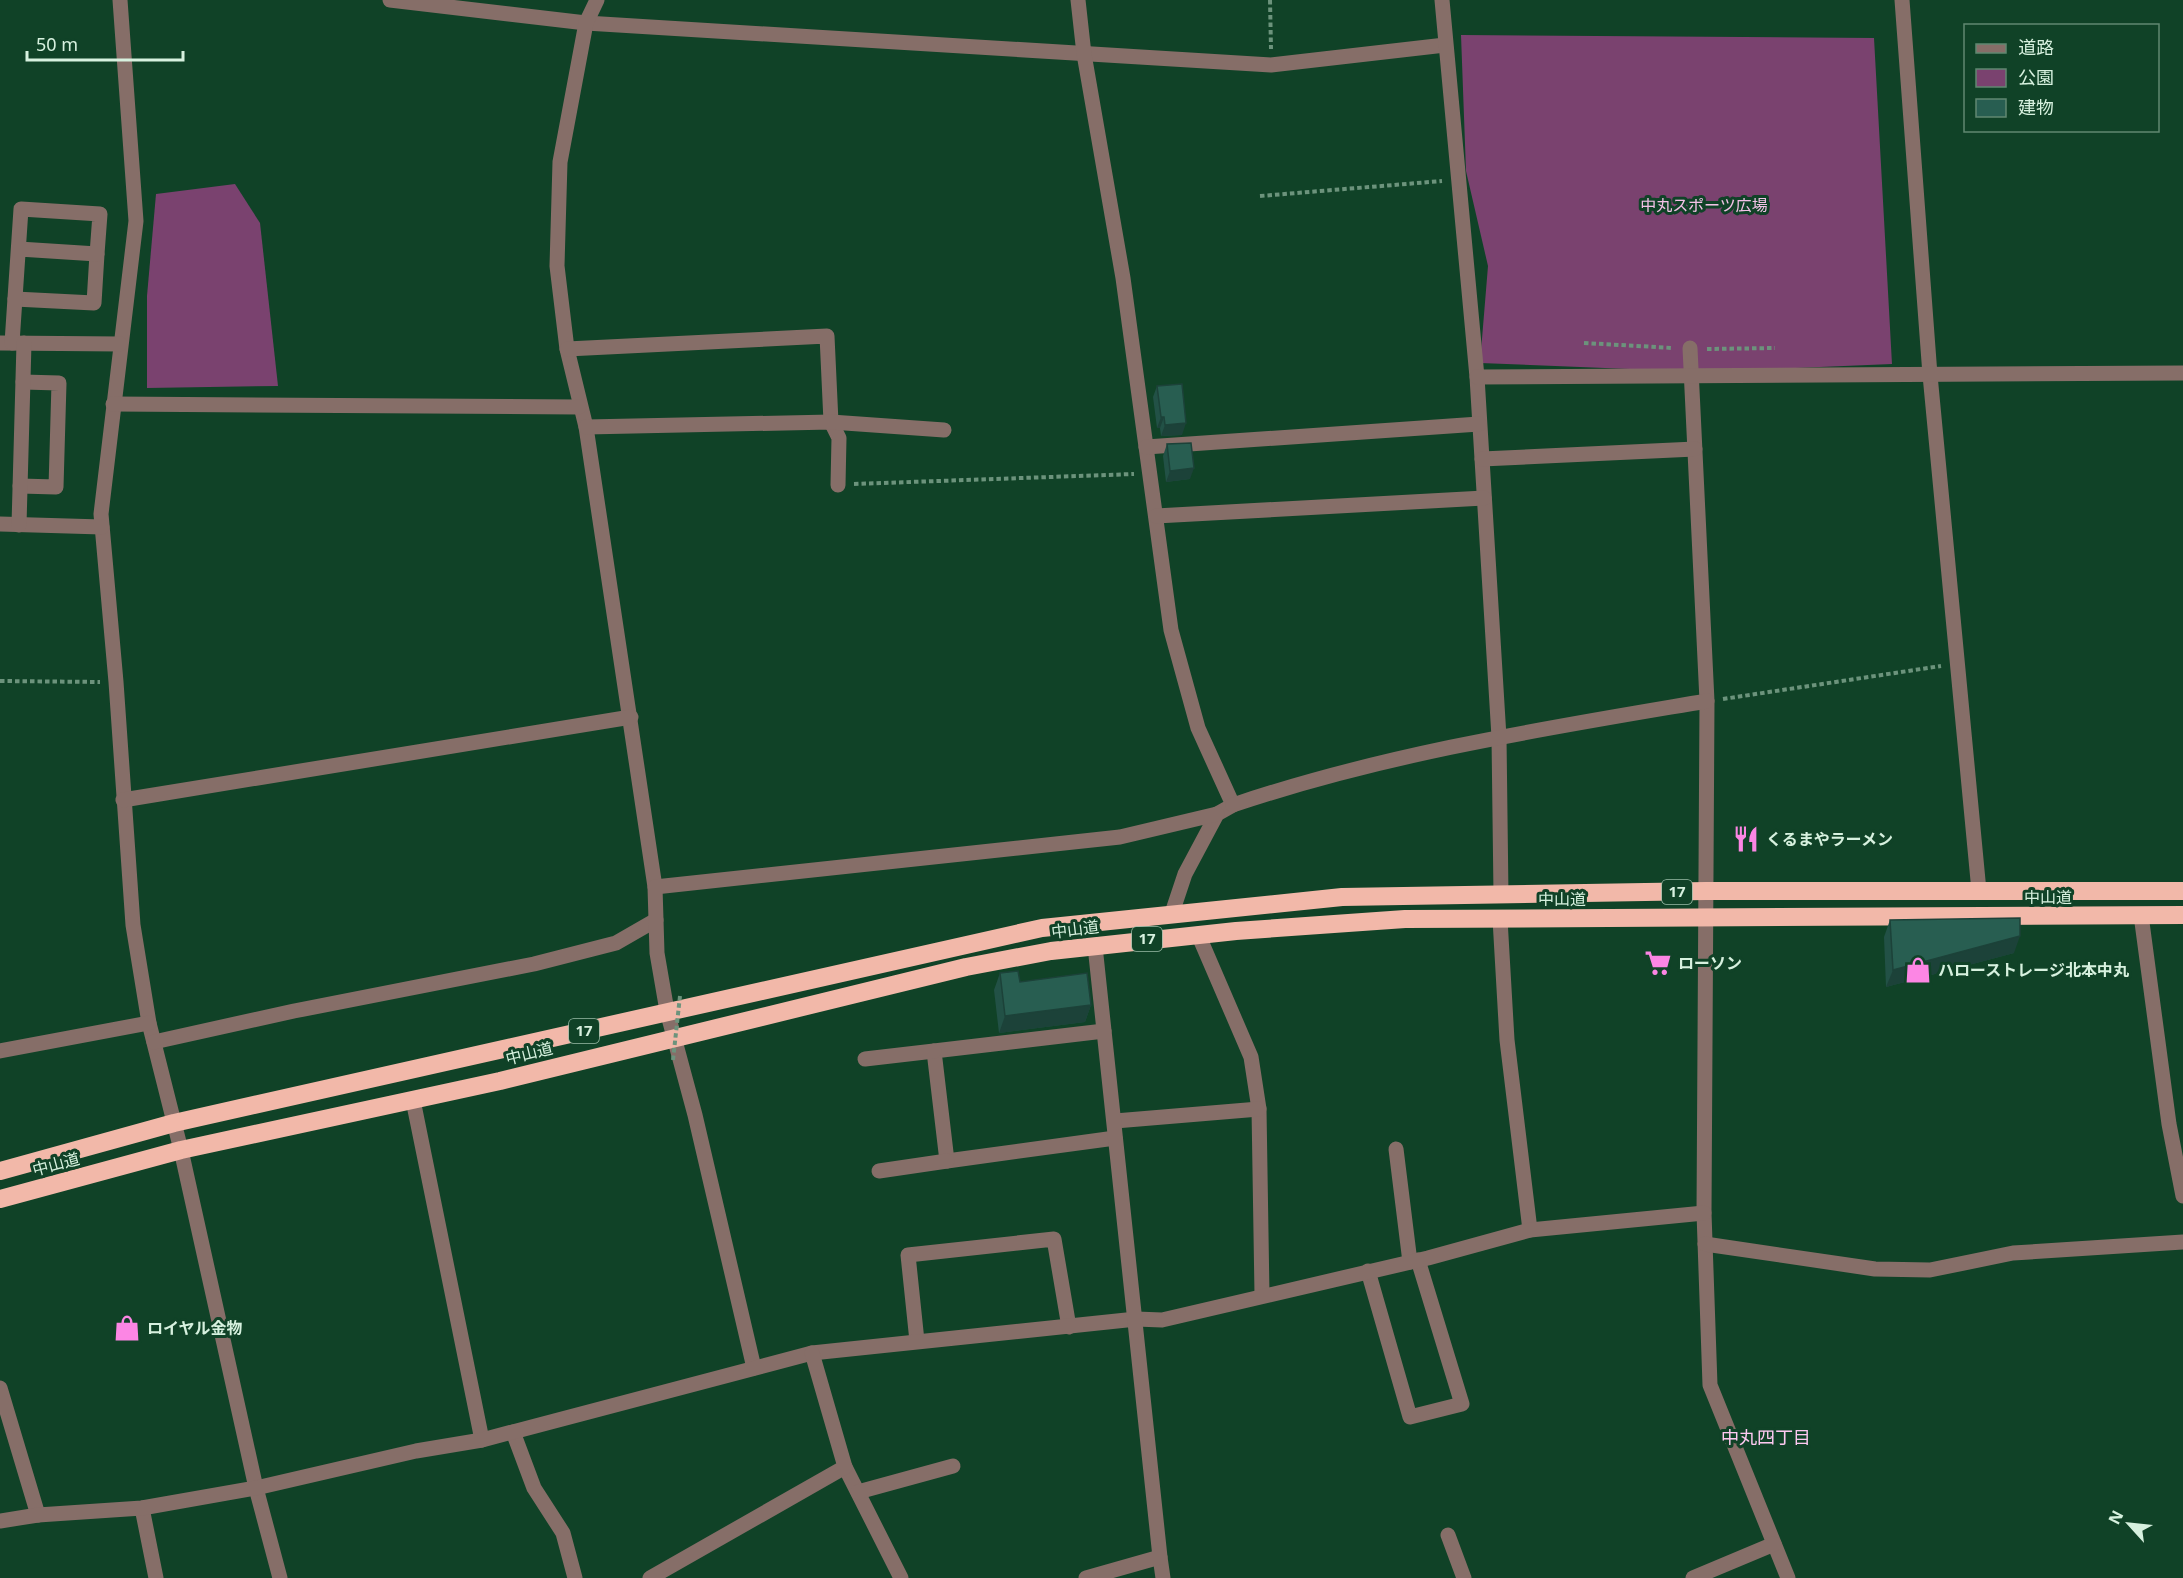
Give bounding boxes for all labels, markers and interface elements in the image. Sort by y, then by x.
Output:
scale bar [27,24,183,62]
legend [1964,24,2159,132]
text: 50 m [36,32,78,56]
text: 道路 [2018,35,2054,59]
text: 公園 [2018,65,2054,89]
text: 建物 [2018,95,2054,119]
park label: 中丸スポーツ広場 [1640,194,1768,216]
restaurant icon: くるまやラーメン [1731,824,1761,854]
place label: くるまやラーメン [1766,828,1893,850]
road number: 17 [1662,880,1692,904]
street label: 中山道 [2024,886,2072,908]
street label: 中山道 [1538,888,1586,910]
street label: 中山道 [1050,915,1100,943]
road number: 17 [1132,927,1162,951]
supermarket icon: ローソン [1643,948,1673,978]
place label: ローソン [1678,952,1742,974]
shop icon: ハローストレージ北本中丸 [1903,955,1933,985]
place label: ハローストレージ北本中丸 [1938,959,2129,981]
road number: 17 [569,1019,599,1043]
street label: 中山道 [503,1037,555,1069]
street label: 中山道 [30,1147,82,1181]
shop icon: ロイヤル金物 [112,1313,142,1343]
place label: ロイヤル金物 [147,1317,243,1339]
district label: 中丸四丁目 [1721,1425,1811,1449]
north arrow [2099,1494,2159,1554]
text: N [2103,1506,2128,1528]

